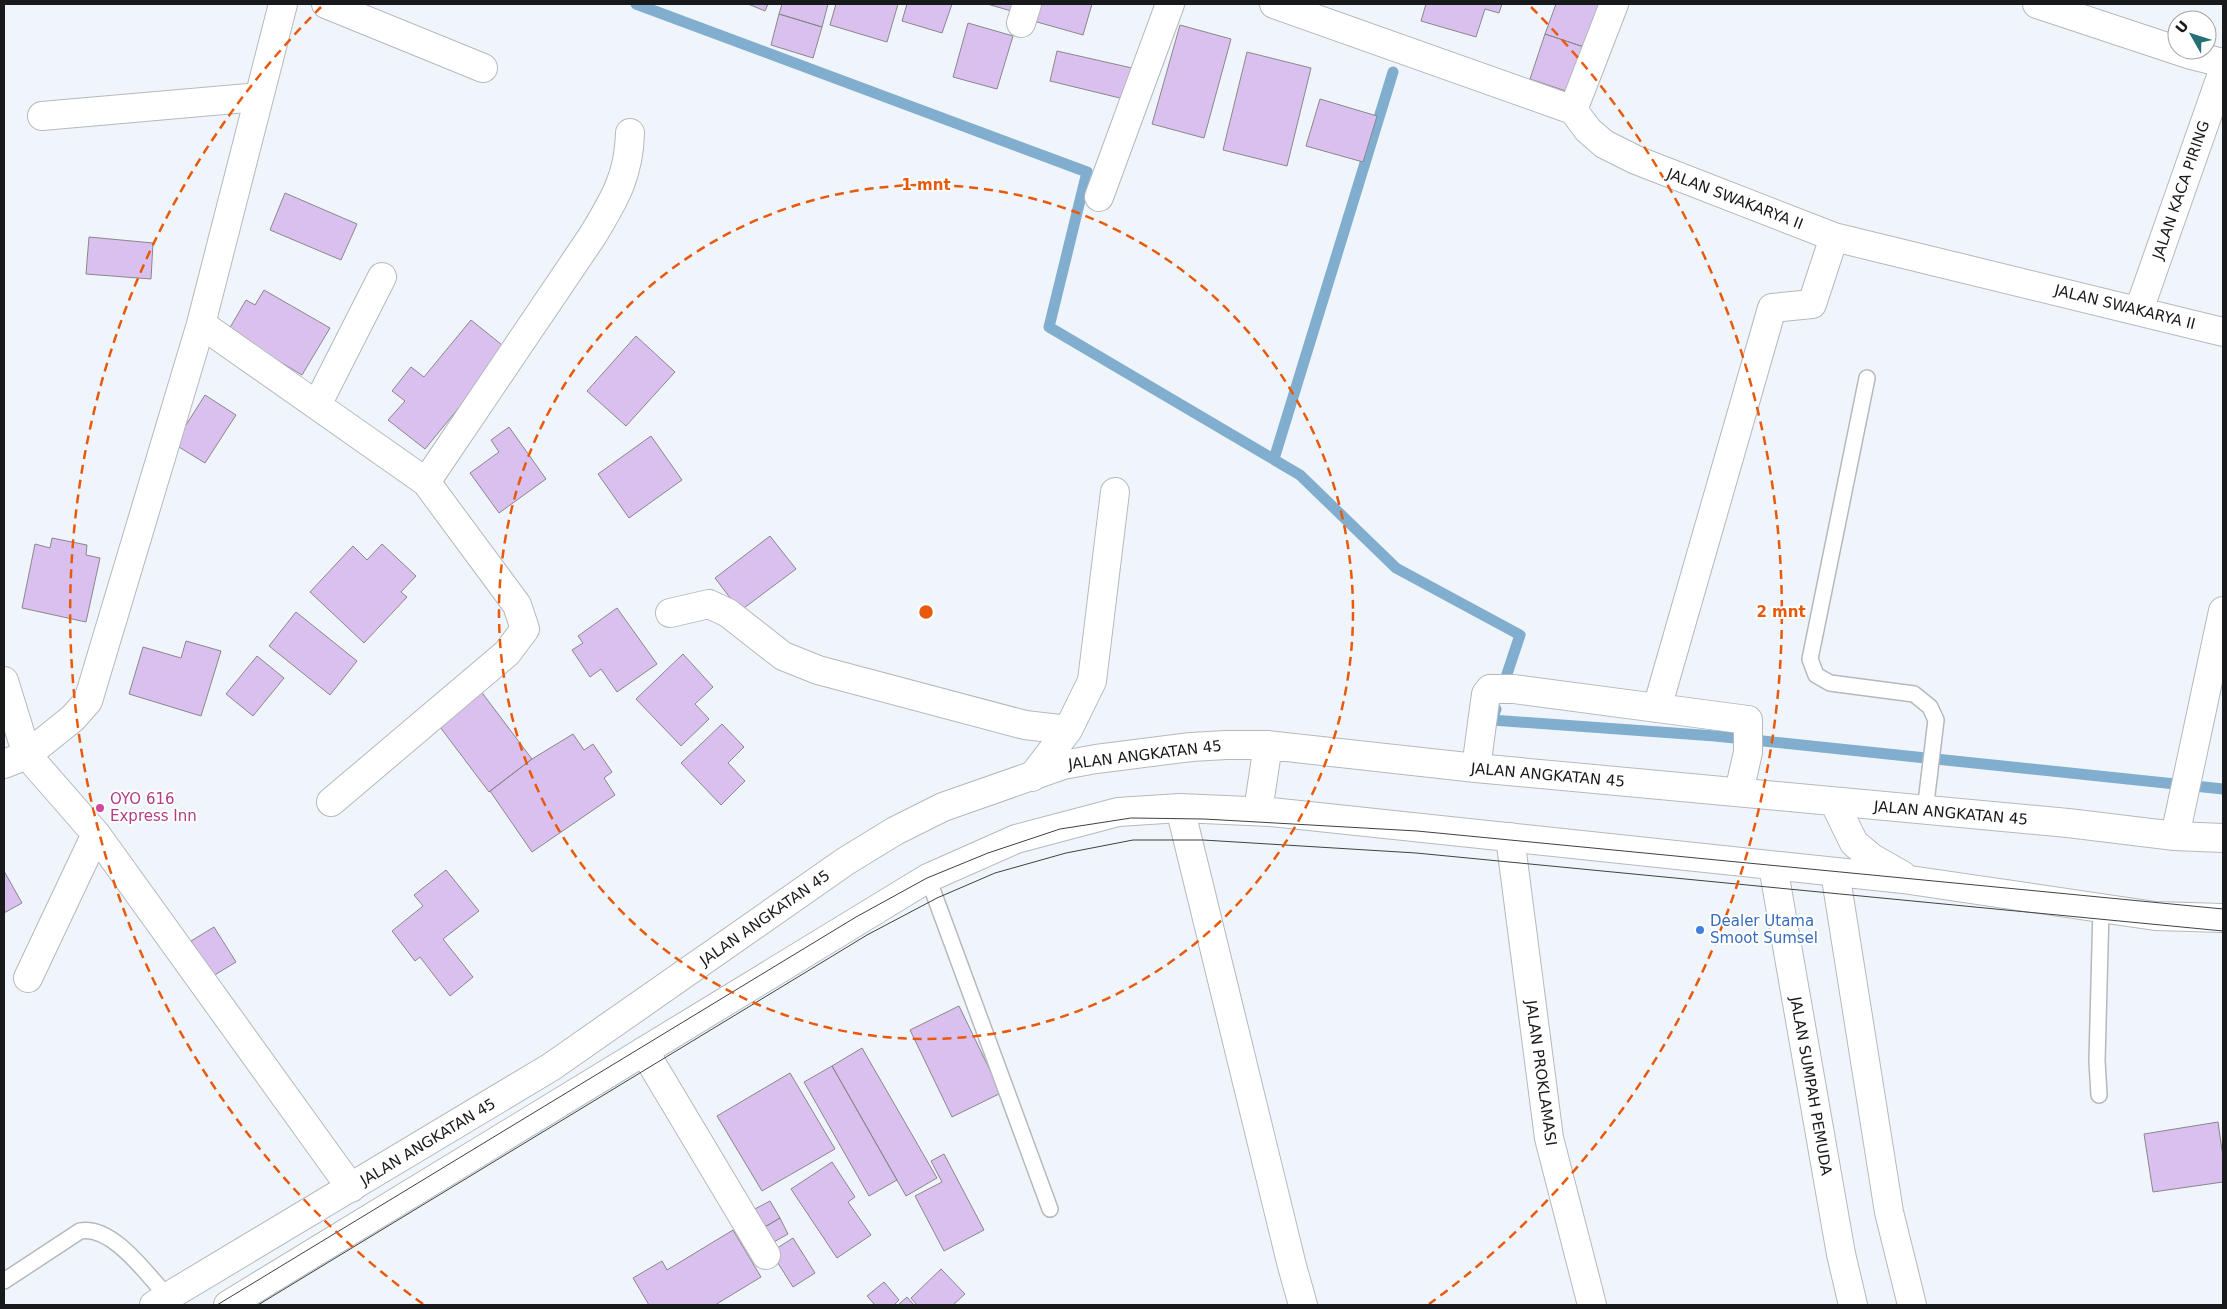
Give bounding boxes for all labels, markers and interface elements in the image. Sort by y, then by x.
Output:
north arrow [2167,10,2217,60]
text: U [2172,17,2192,36]
street label: JALAN KACA PIRING [2148,118,2213,263]
street label: JALAN SWAKARYA II [1663,164,1806,233]
text: 1 mnt [901,176,951,194]
street label: JALAN SWAKARYA II [2052,281,2197,333]
centre of rings [917,603,935,621]
text: 2 mnt [1756,603,1806,621]
street label: JALAN ANGKATAN 45 [1066,737,1223,773]
street label: JALAN ANGKATAN 45 [1469,759,1626,791]
place label: OYO 616 Express Inn [110,790,197,825]
street label: JALAN ANGKATAN 45 [1872,797,2029,829]
marker: OYO 616 Express Inn [94,802,106,814]
street label: JALAN ANGKATAN 45 [696,866,833,970]
place label: Dealer Utama Smoot Sumsel [1710,912,1818,947]
marker: Dealer Utama Smoot Sumsel [1694,924,1706,936]
street label: JALAN SUMPAH PEMUDA [1786,994,1836,1178]
street label: JALAN PROKLAMASI [1522,998,1560,1147]
street label: JALAN ANGKATAN 45 [356,1095,499,1190]

